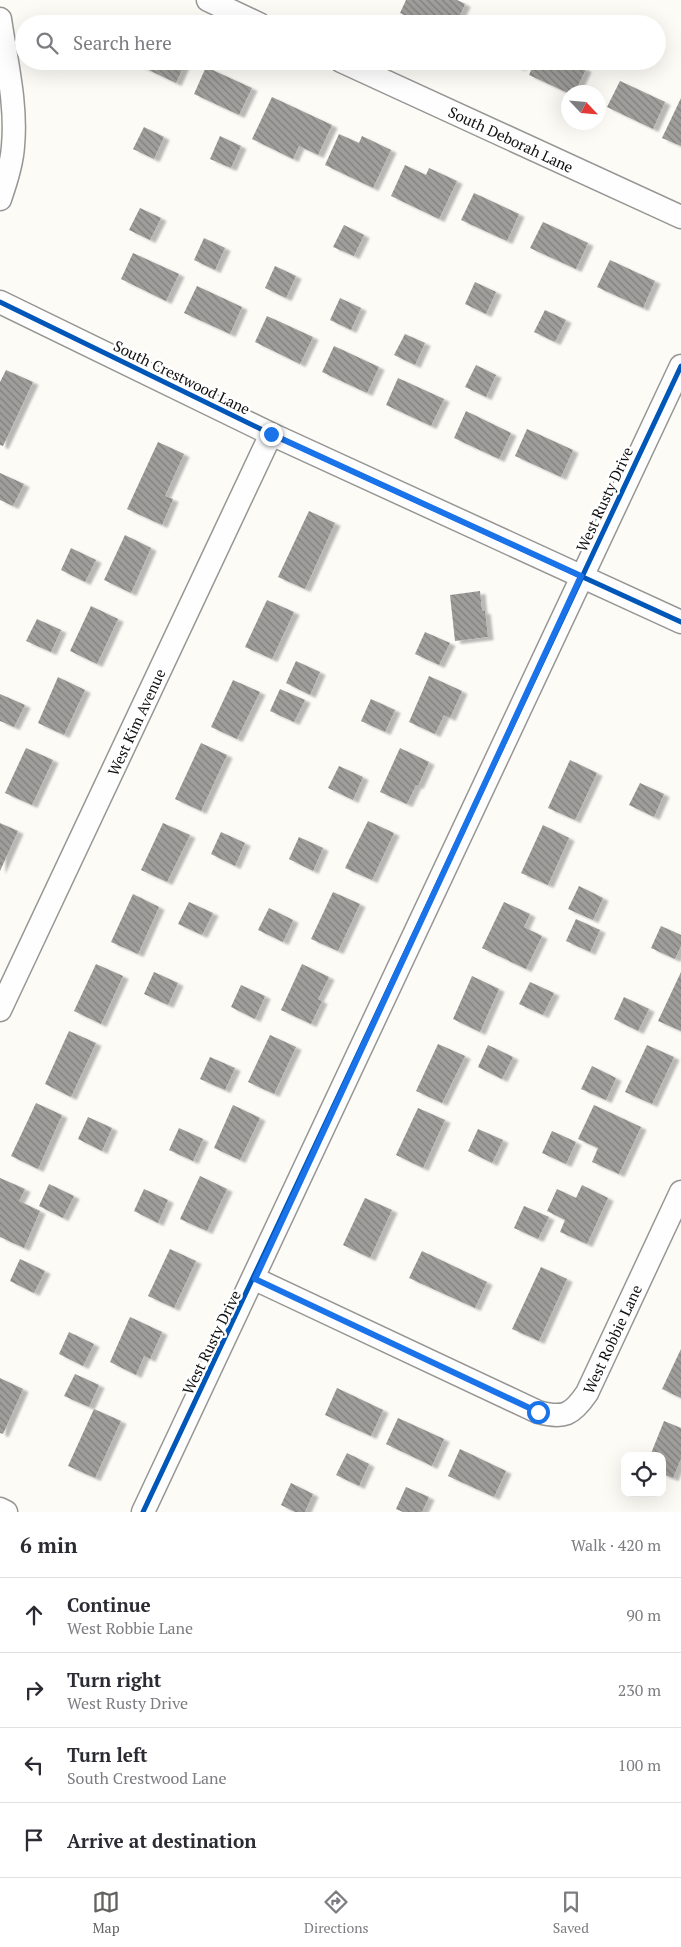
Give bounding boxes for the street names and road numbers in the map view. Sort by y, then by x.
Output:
street label: South Deborah Lane [445,101,577,177]
street label: South Crestwood Lane [110,335,254,419]
street label: West Rusty Drive [571,443,637,555]
street label: West Kim Avenue [102,665,170,779]
street label: West Robbie Lane [578,1281,646,1397]
street label: West Rusty Drive [177,1287,245,1397]

